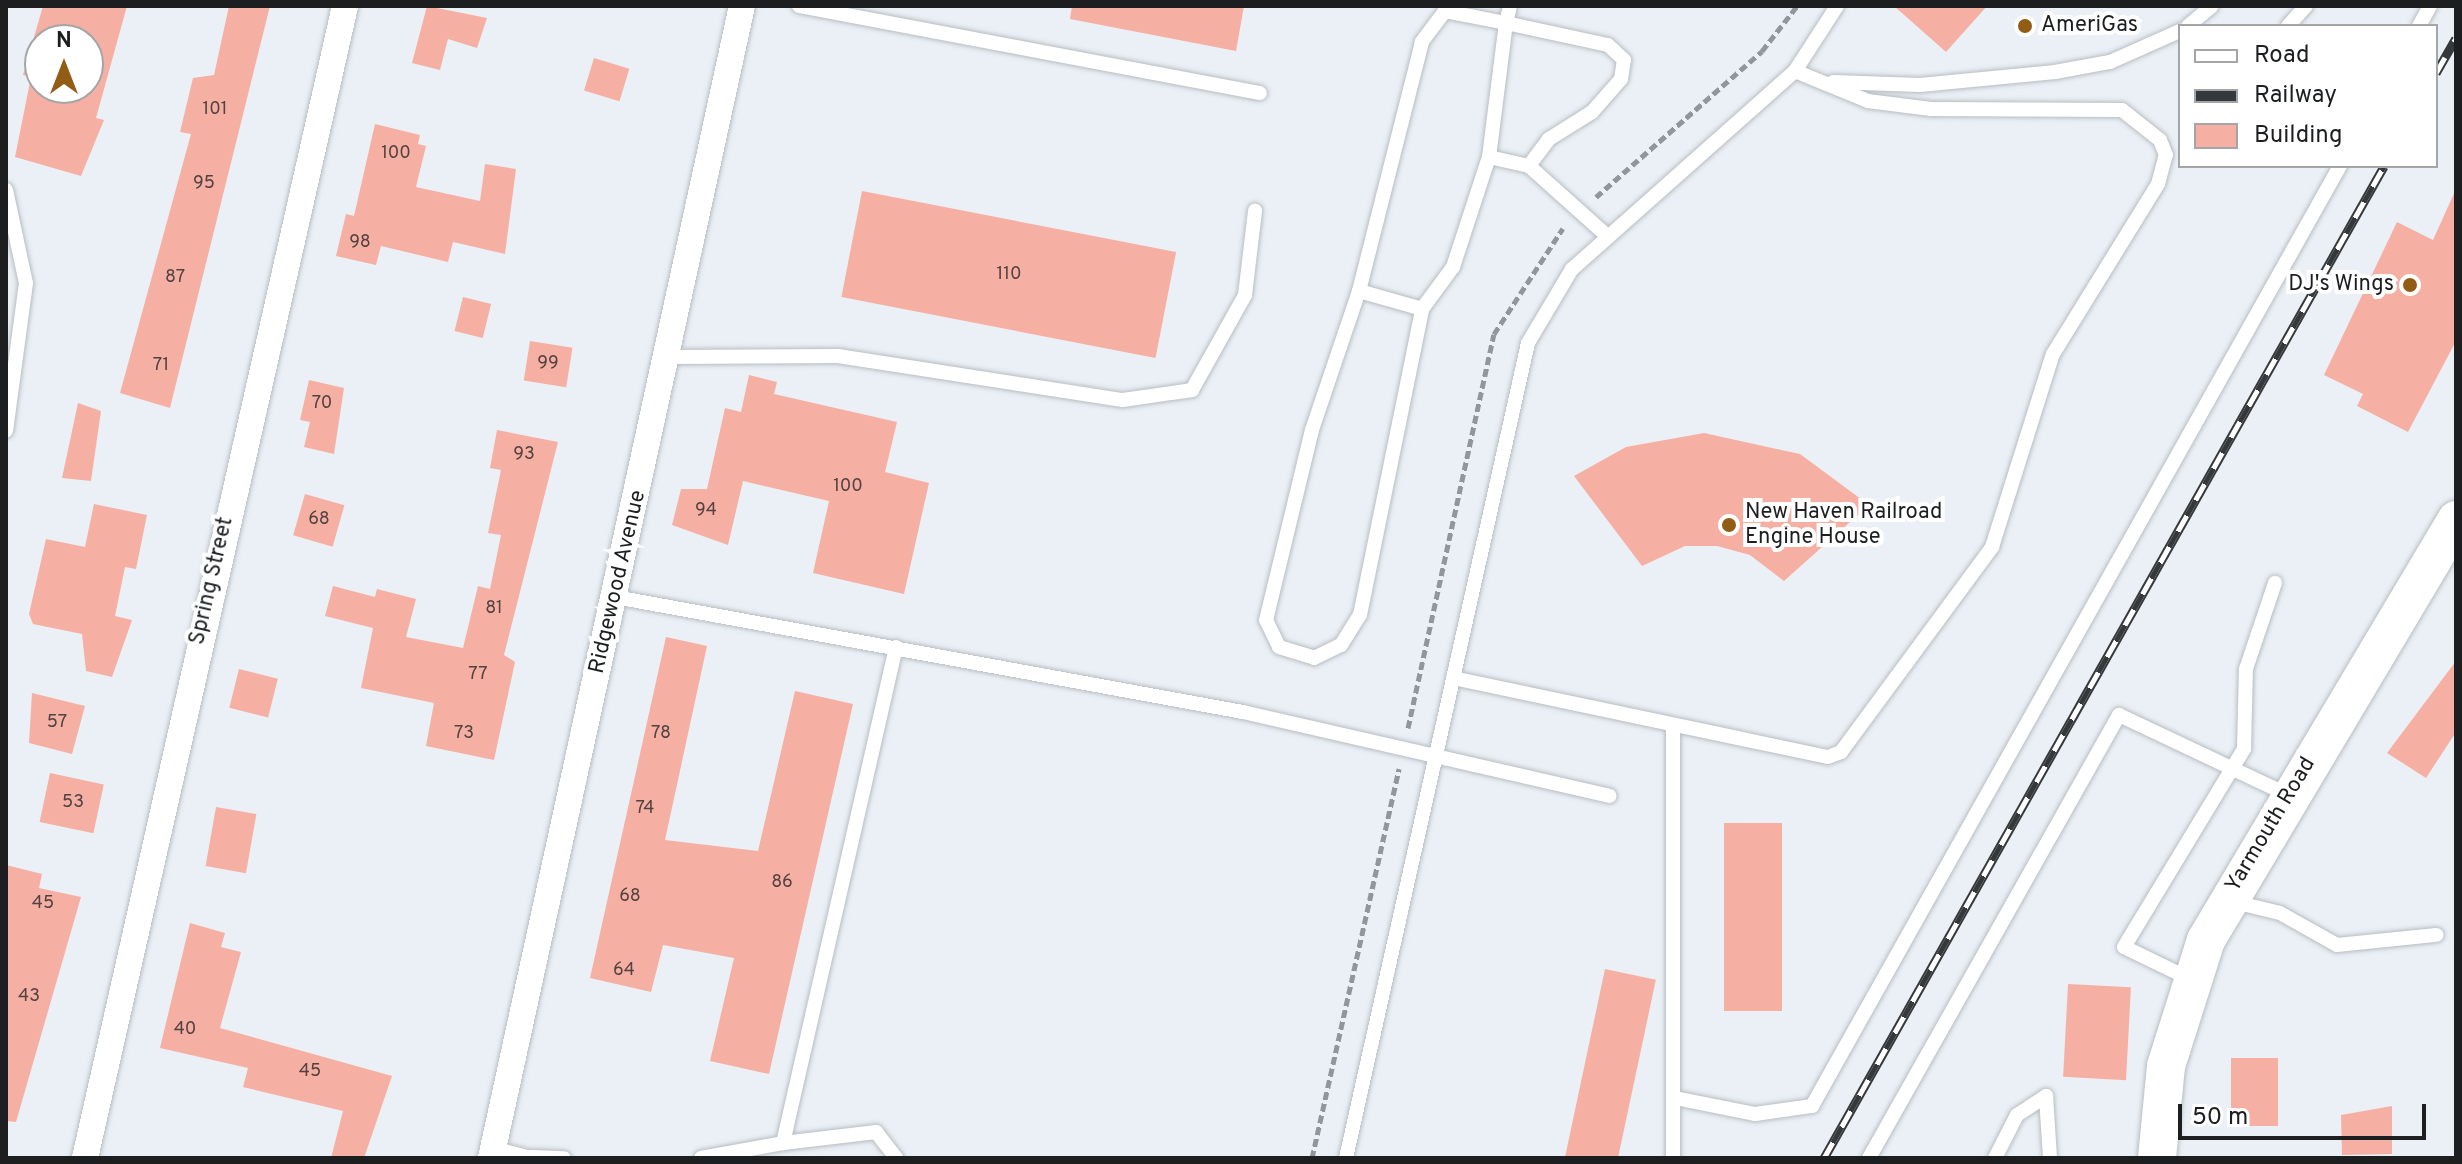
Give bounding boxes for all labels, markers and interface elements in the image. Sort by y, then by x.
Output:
place label: AmeriGas [2041,13,2138,39]
marker: AmeriGas [2016,17,2034,35]
north arrow [24,24,104,104]
legend [2178,24,2438,168]
text: N [56,28,72,55]
text: Road [2254,41,2310,71]
text: Railway [2254,81,2337,111]
house number: 101 [203,99,227,121]
text: Building [2254,121,2343,151]
house number: 100 [381,143,411,165]
house number: 95 [193,173,215,195]
house number: 98 [349,232,371,254]
house number: 110 [997,264,1021,286]
house number: 87 [165,267,185,289]
place label: DJ's Wings [2288,272,2394,298]
marker: DJ's Wings [2401,276,2419,294]
house number: 99 [537,353,559,375]
house number: 71 [153,355,169,377]
house number: 70 [312,393,332,415]
house number: 93 [513,444,535,466]
house number: 100 [833,476,863,498]
street label: Ridgewood Avenue [584,487,652,677]
place label: New Haven Railroad Engine House [1745,499,1942,550]
house number: 94 [695,500,717,522]
house number: 68 [308,509,330,531]
street label: Spring Street [184,515,240,647]
marker: New Haven Railroad Engine House [1720,516,1738,534]
house number: 81 [485,598,503,620]
house number: 77 [468,664,488,686]
house number: 57 [47,712,67,734]
house number: 73 [454,723,474,745]
house number: 78 [651,723,671,745]
street label: Yarmouth Road [2220,753,2322,897]
house number: 53 [62,792,84,814]
house number: 74 [636,798,654,820]
house number: 86 [771,872,793,894]
house number: 68 [619,886,641,908]
house number: 45 [32,893,54,915]
house number: 64 [613,960,635,982]
house number: 43 [18,986,40,1008]
house number: 40 [174,1019,196,1041]
house number: 45 [299,1061,321,1083]
scale bar [2182,1088,2430,1138]
text: 50 m [2192,1103,2248,1133]

